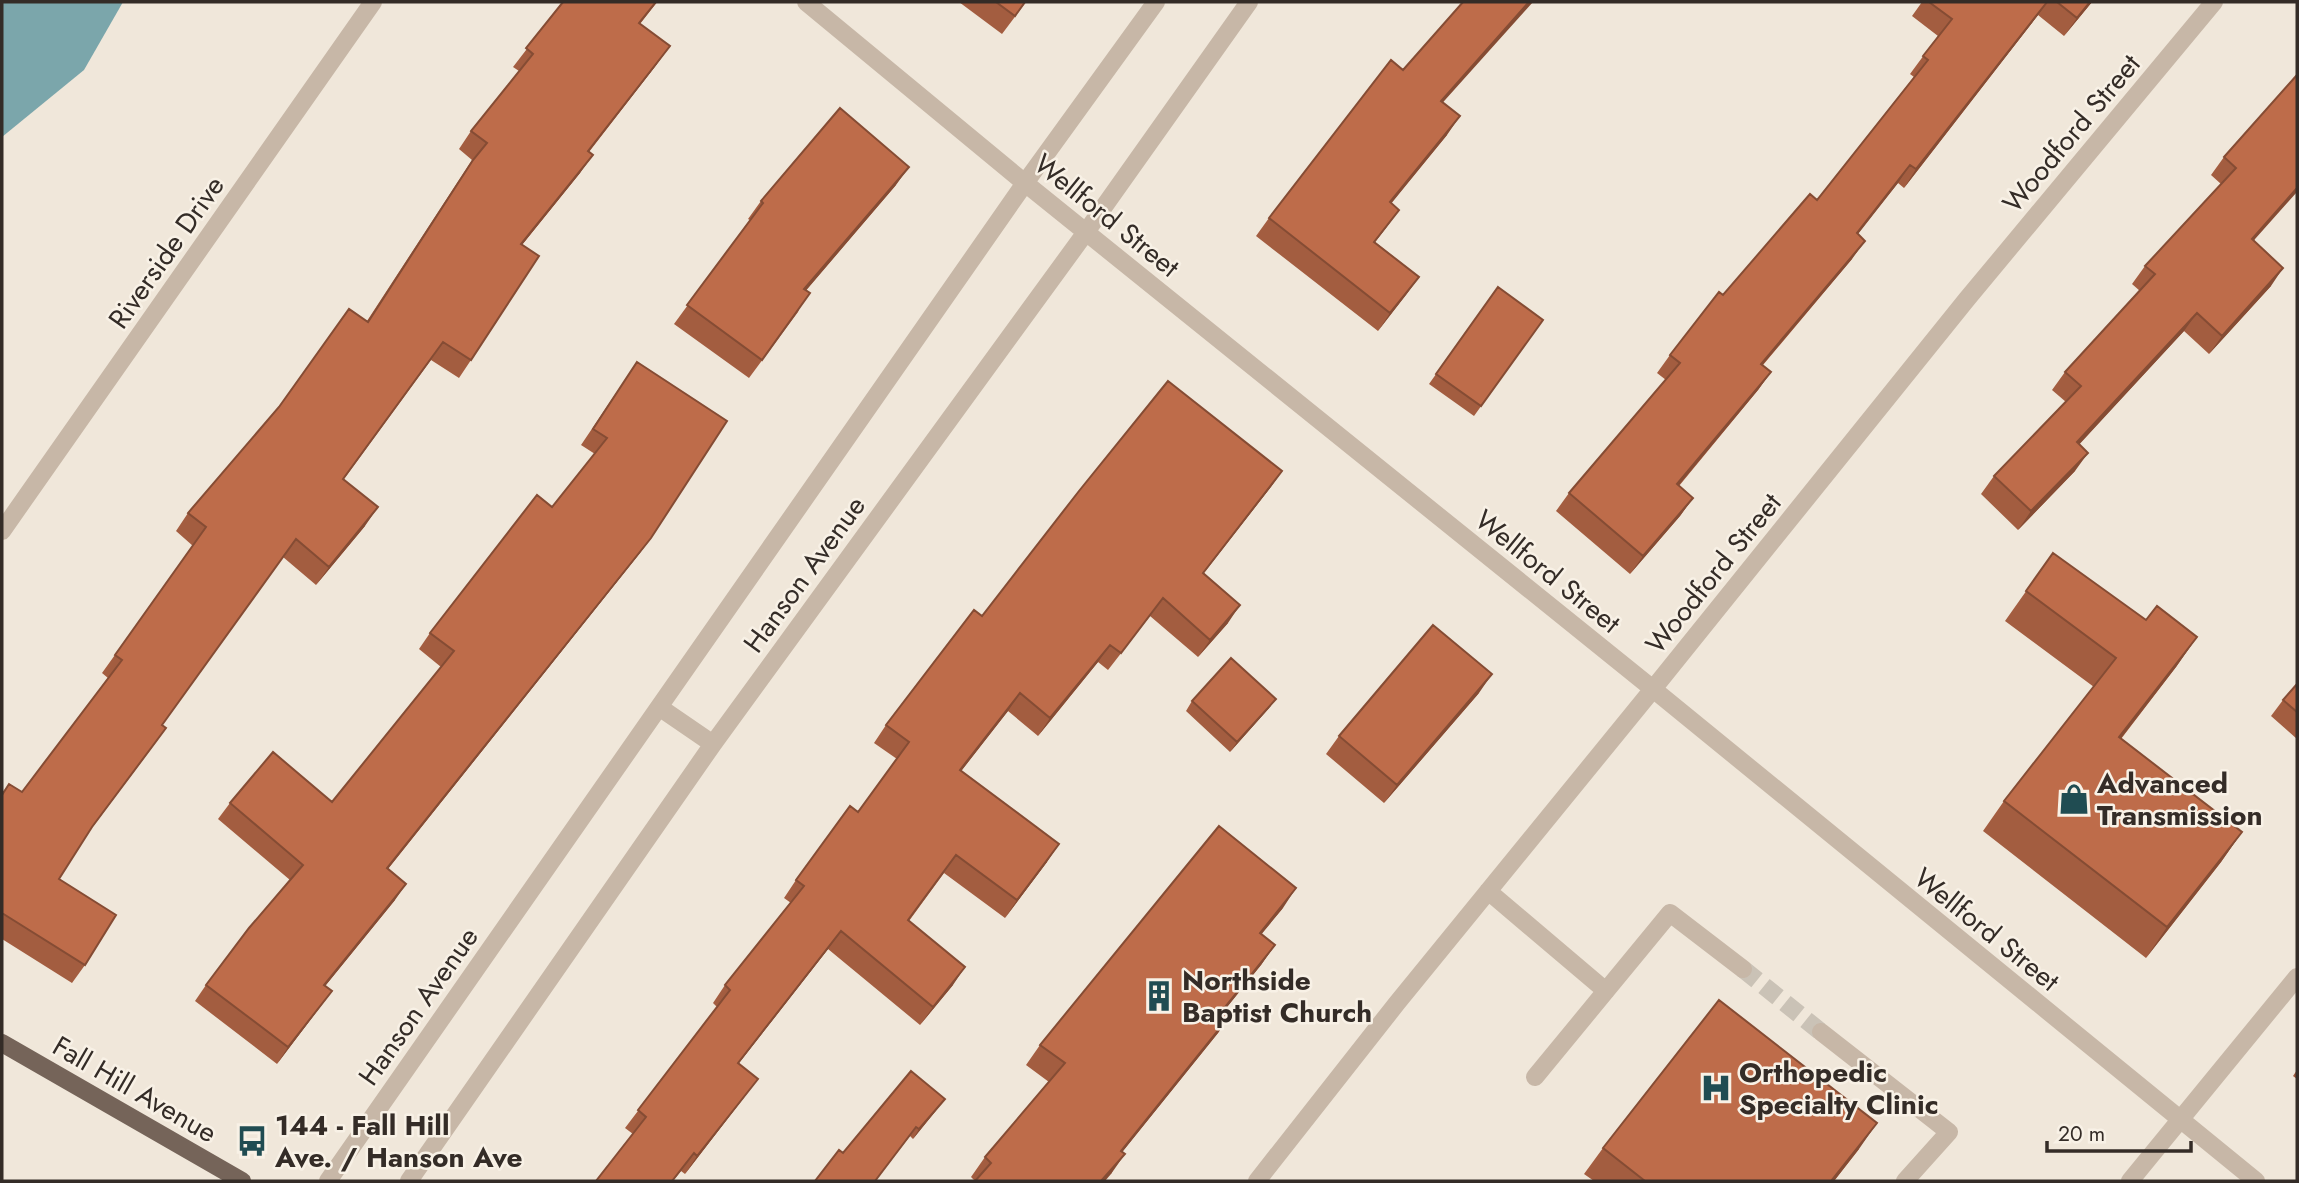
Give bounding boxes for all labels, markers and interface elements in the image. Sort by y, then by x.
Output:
street label: Woodford Street [1993,45,2150,222]
street label: Wellford Street [1025,144,1189,287]
street label: Riverside Drive [98,167,234,337]
street label: Woodford Street [1636,484,1791,662]
street label: Hanson Avenue [733,487,875,661]
street label: Wellford Street [1466,500,1630,643]
place label: Advanced Transmission [2096,763,2263,836]
shop icon: Advanced Transmission [2057,782,2091,816]
street label: Wellford Street [1905,858,2069,1001]
street label: Hanson Avenue [349,919,488,1094]
place label: Northside Baptist Church [1182,960,1372,1033]
building icon: Northside Baptist Church [1142,979,1176,1013]
street label: Fall Hill Avenue [45,1026,225,1153]
place label: Orthopedic Specialty Clinic [1739,1052,1939,1125]
hospital icon: Orthopedic Specialty Clinic [1699,1071,1733,1105]
place label: 144 - Fall Hill Ave. / Hanson Ave [274,1105,523,1178]
scale bar [2047,1110,2190,1154]
text: 20 m [2058,1119,2105,1149]
bus stop icon: 144 - Fall Hill Ave. / Hanson Ave [235,1124,269,1158]

